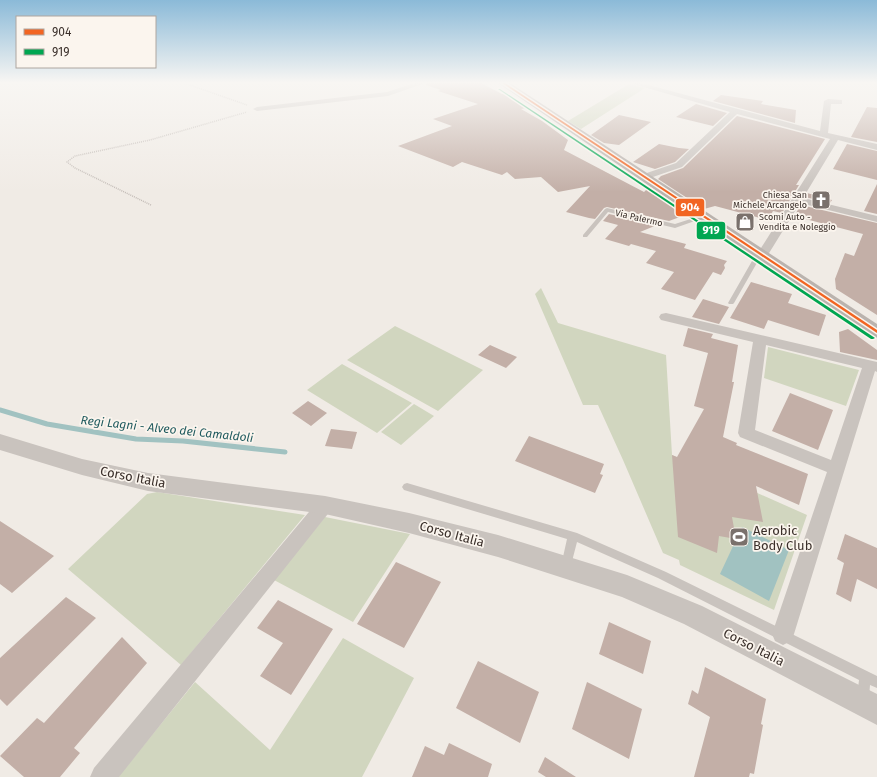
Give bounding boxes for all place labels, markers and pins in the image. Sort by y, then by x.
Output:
church icon: Chiesa San Michele Arcangelo [810,189,832,211]
place label: Chiesa San Michele Arcangelo [733,190,807,210]
shop icon: Scomi Auto - Vendita e Noleggio [734,211,756,233]
place label: Scomi Auto - Vendita e Noleggio [759,212,836,232]
place label: Aerobic Body Club [753,523,812,553]
sports icon: Aerobic Body Club [728,526,750,548]

